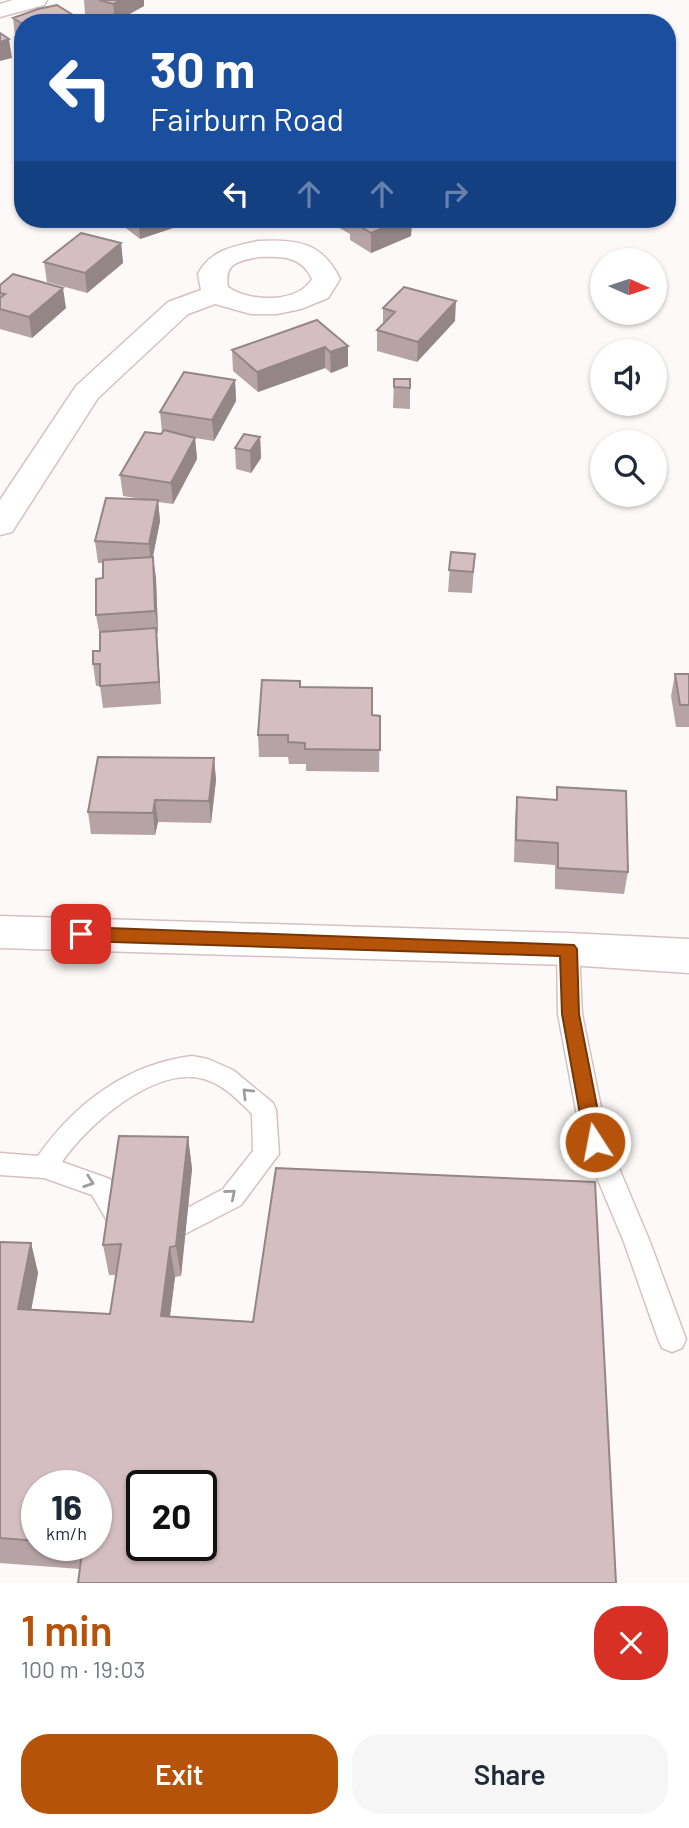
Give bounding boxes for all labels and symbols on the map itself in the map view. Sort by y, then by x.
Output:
north arrow [590,248,667,326]
pin [51,904,111,964]
one-way arrow [243,1088,256,1101]
position arrow [558,1105,632,1179]
one-way arrow [82,1174,94,1188]
one-way arrow [223,1190,236,1203]
speed limit sign: 20 [126,1470,217,1561]

